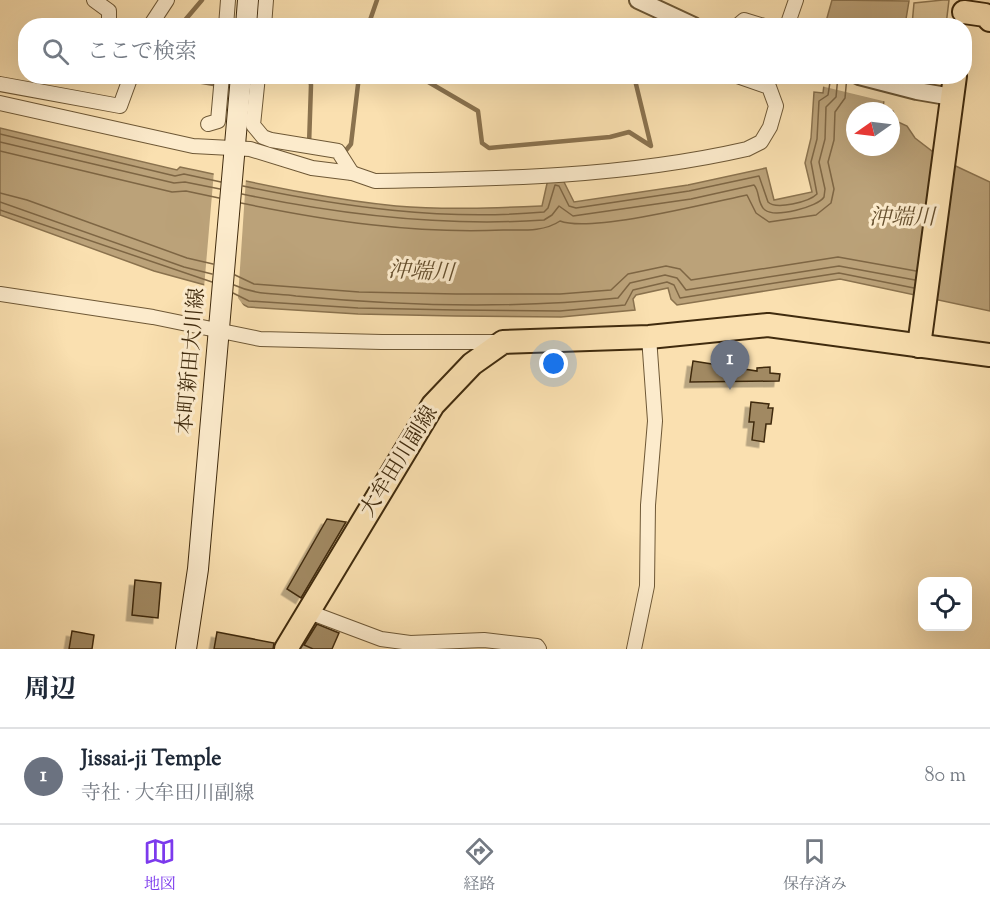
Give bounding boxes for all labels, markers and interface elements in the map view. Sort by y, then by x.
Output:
search box [18,18,972,84]
icon: search [39,35,72,68]
text: ここで検索 [87,37,197,69]
north arrow [846,102,900,156]
water label: 沖端川 [869,203,937,235]
water label: 沖端川 [387,255,457,291]
street label: 本町新田大川線 [171,286,213,436]
pin: 1 [710,340,750,390]
your location [539,349,568,378]
street label: 大牟田川副線 [354,401,446,523]
map controls [918,577,972,631]
button: locate [918,577,972,631]
text: 周辺 [24,672,76,709]
text: Jissai-ji Temple [81,744,222,776]
text: 1 [40,762,47,791]
text: 80 m [925,762,966,791]
text: 寺社 · 大牟田川副線 [81,780,255,809]
tab: 地図 [143,835,176,897]
tab: 経路 [463,835,496,897]
tab: 保存済み [783,835,847,897]

